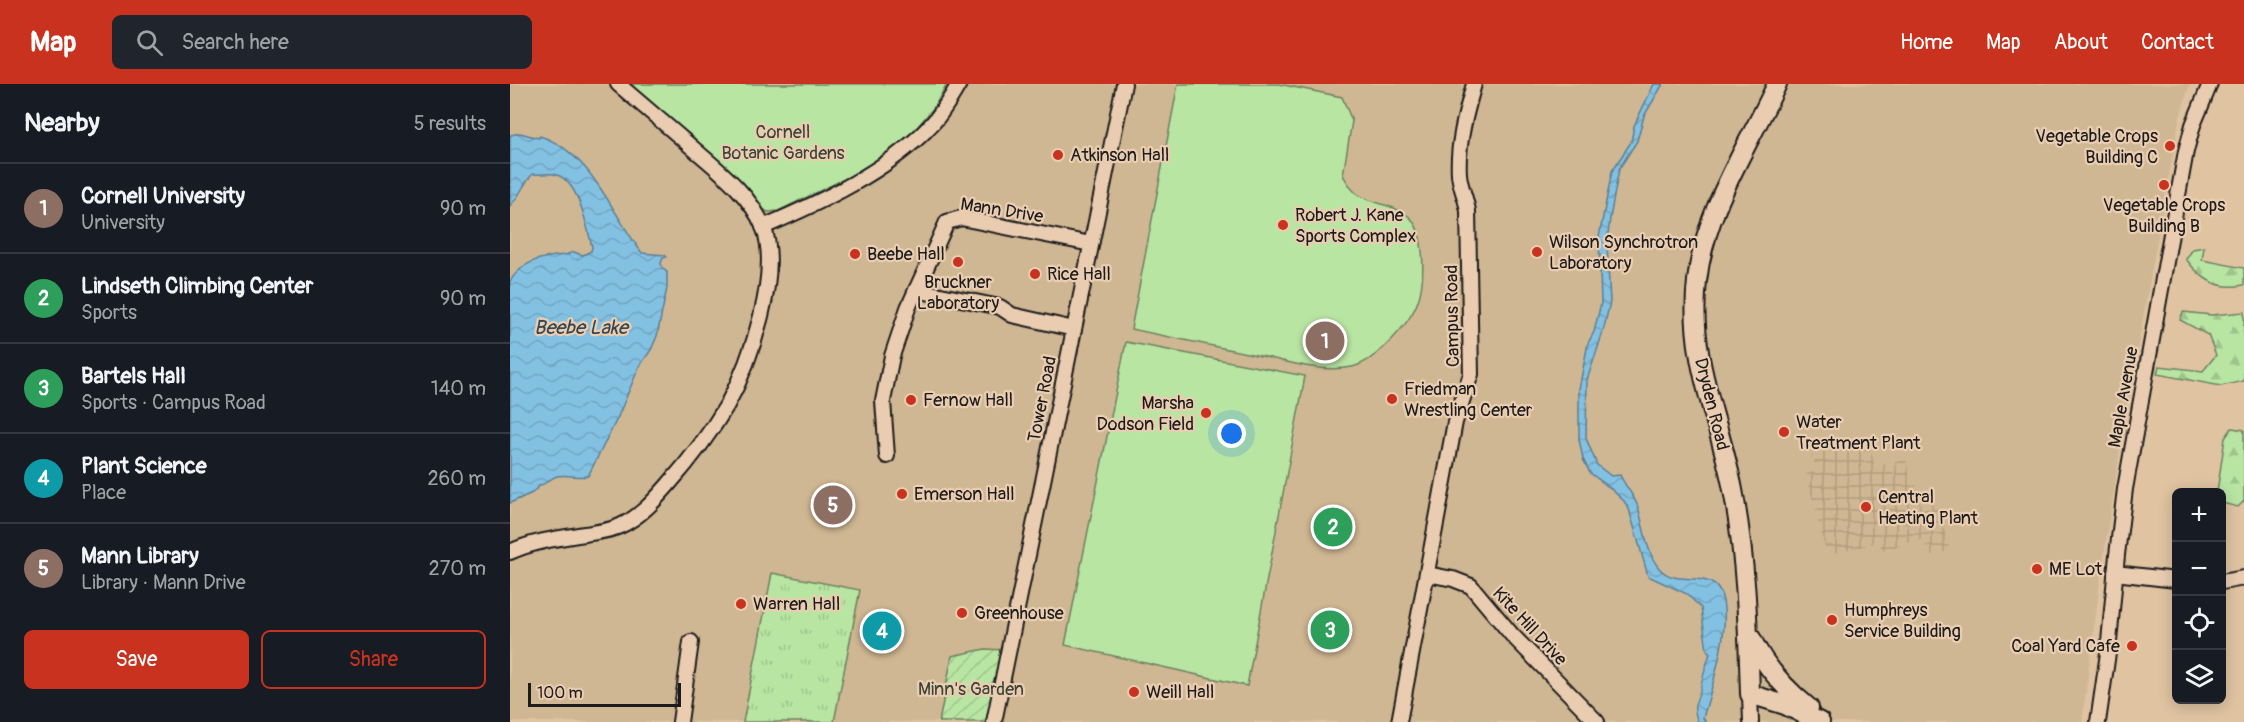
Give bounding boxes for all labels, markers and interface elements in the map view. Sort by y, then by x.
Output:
search box [112,15,532,69]
text: Map [30,25,76,60]
icon: search [133,26,166,59]
text: Search here [181,28,289,56]
text: Home [1900,29,1953,56]
text: Map [1986,29,2021,56]
text: About [2054,29,2108,56]
text: Contact [2141,29,2214,56]
text: Nearby [24,107,100,139]
text: 5 results [414,111,486,136]
park label: Cornell Botanic Gardens [721,121,845,165]
place label: Vegetable Crops Building C [2035,125,2158,169]
marker: Vegetable Crops Building C [2163,139,2177,153]
place label: Atkinson Hall [1070,144,1169,167]
marker: Atkinson Hall [1051,148,1065,162]
marker: Vegetable Crops Building B [2157,178,2171,192]
text: Cornell University [81,182,245,210]
street label: Mann Drive [959,193,1045,228]
place label: Vegetable Crops Building B [2103,194,2225,238]
text: 1 [40,196,47,221]
text: 90 m [440,196,486,221]
place label: Robert J. Kane Sports Complex [1295,204,1416,248]
text: University [81,210,165,235]
marker: Robert J. Kane Sports Complex [1276,218,1290,232]
place label: Wilson Synchrotron Laboratory [1549,231,1698,275]
place label: Beebe Hall [867,243,945,266]
marker: Wilson Synchrotron Laboratory [1530,245,1544,259]
marker: Beebe Hall [848,247,862,261]
marker: Bruckner Laboratory [951,255,965,269]
place label: Rice Hall [1047,263,1111,286]
street label: Campus Road [1440,265,1465,367]
marker: Rice Hall [1028,267,1042,281]
place label: Bruckner Laboratory [917,271,999,315]
text: Lindseth Climbing Center [81,272,313,300]
text: 2 [38,286,49,311]
text: 90 m [440,286,486,311]
text: Sports [81,300,137,325]
water label: Beebe Lake [534,315,630,340]
pin: 1 [1306,318,1344,364]
street label: Maple Avenue [2103,345,2144,449]
street label: Tower Road [1023,354,1062,444]
street label: Dryden Road [1689,356,1734,453]
text: Bartels Hall [81,362,186,390]
text: 3 [38,376,49,401]
text: 140 m [431,376,486,401]
place label: Friedman Wrestling Center [1404,378,1533,422]
place label: Fernow Hall [923,389,1013,412]
text: Sports · Campus Road [81,390,266,415]
place label: Marsha Dodson Field [1097,392,1194,436]
marker: Friedman Wrestling Center [1385,392,1399,406]
marker: Fernow Hall [904,393,918,407]
marker: Marsha Dodson Field [1199,406,1213,420]
place label: Water Treatment Plant [1796,411,1921,455]
your location [1217,419,1246,448]
marker: Water Treatment Plant [1777,425,1791,439]
text: Plant Science [81,452,207,480]
text: 4 [38,466,49,491]
text: 260 m [427,466,486,491]
text: Place [81,480,126,505]
pin: 5 [814,482,852,528]
place label: Emerson Hall [914,483,1015,506]
place label: Central Heating Plant [1878,486,1979,530]
marker: Emerson Hall [895,487,909,501]
map controls [2172,488,2226,704]
button: + [2172,488,2226,542]
marker: Central Heating Plant [1859,500,1873,514]
pin: 2 [1314,504,1352,550]
text: Mann Library [81,542,199,570]
button: − [2172,542,2226,596]
text: 5 [38,556,49,581]
text: 270 m [428,556,486,581]
place label: ME Lot [2049,558,2103,581]
marker: ME Lot [2030,562,2044,576]
text: Library · Mann Drive [81,570,246,595]
street label: Kite Hill Drive [1487,582,1572,671]
place label: Warren Hall [753,593,840,616]
button: locate [2172,596,2226,650]
marker: Warren Hall [734,597,748,611]
place label: Humphreys Service Building [1844,599,1961,643]
place label: Greenhouse [974,602,1064,625]
marker: Greenhouse [955,606,969,620]
pin: 4 [862,608,902,654]
pin: 3 [1310,608,1350,652]
marker: Humphreys Service Building [1825,613,1839,627]
button: Save [24,630,249,689]
button: Share [261,630,486,689]
place label: Coal Yard Cafe [2011,635,2120,658]
marker: Coal Yard Cafe [2125,639,2139,653]
button: layers [2172,650,2226,704]
park label: Minn's Garden [918,678,1024,701]
scale bar [528,680,681,708]
place label: Weill Hall [1146,681,1214,704]
text: 100 m [537,683,583,703]
marker: Weill Hall [1127,685,1141,699]

